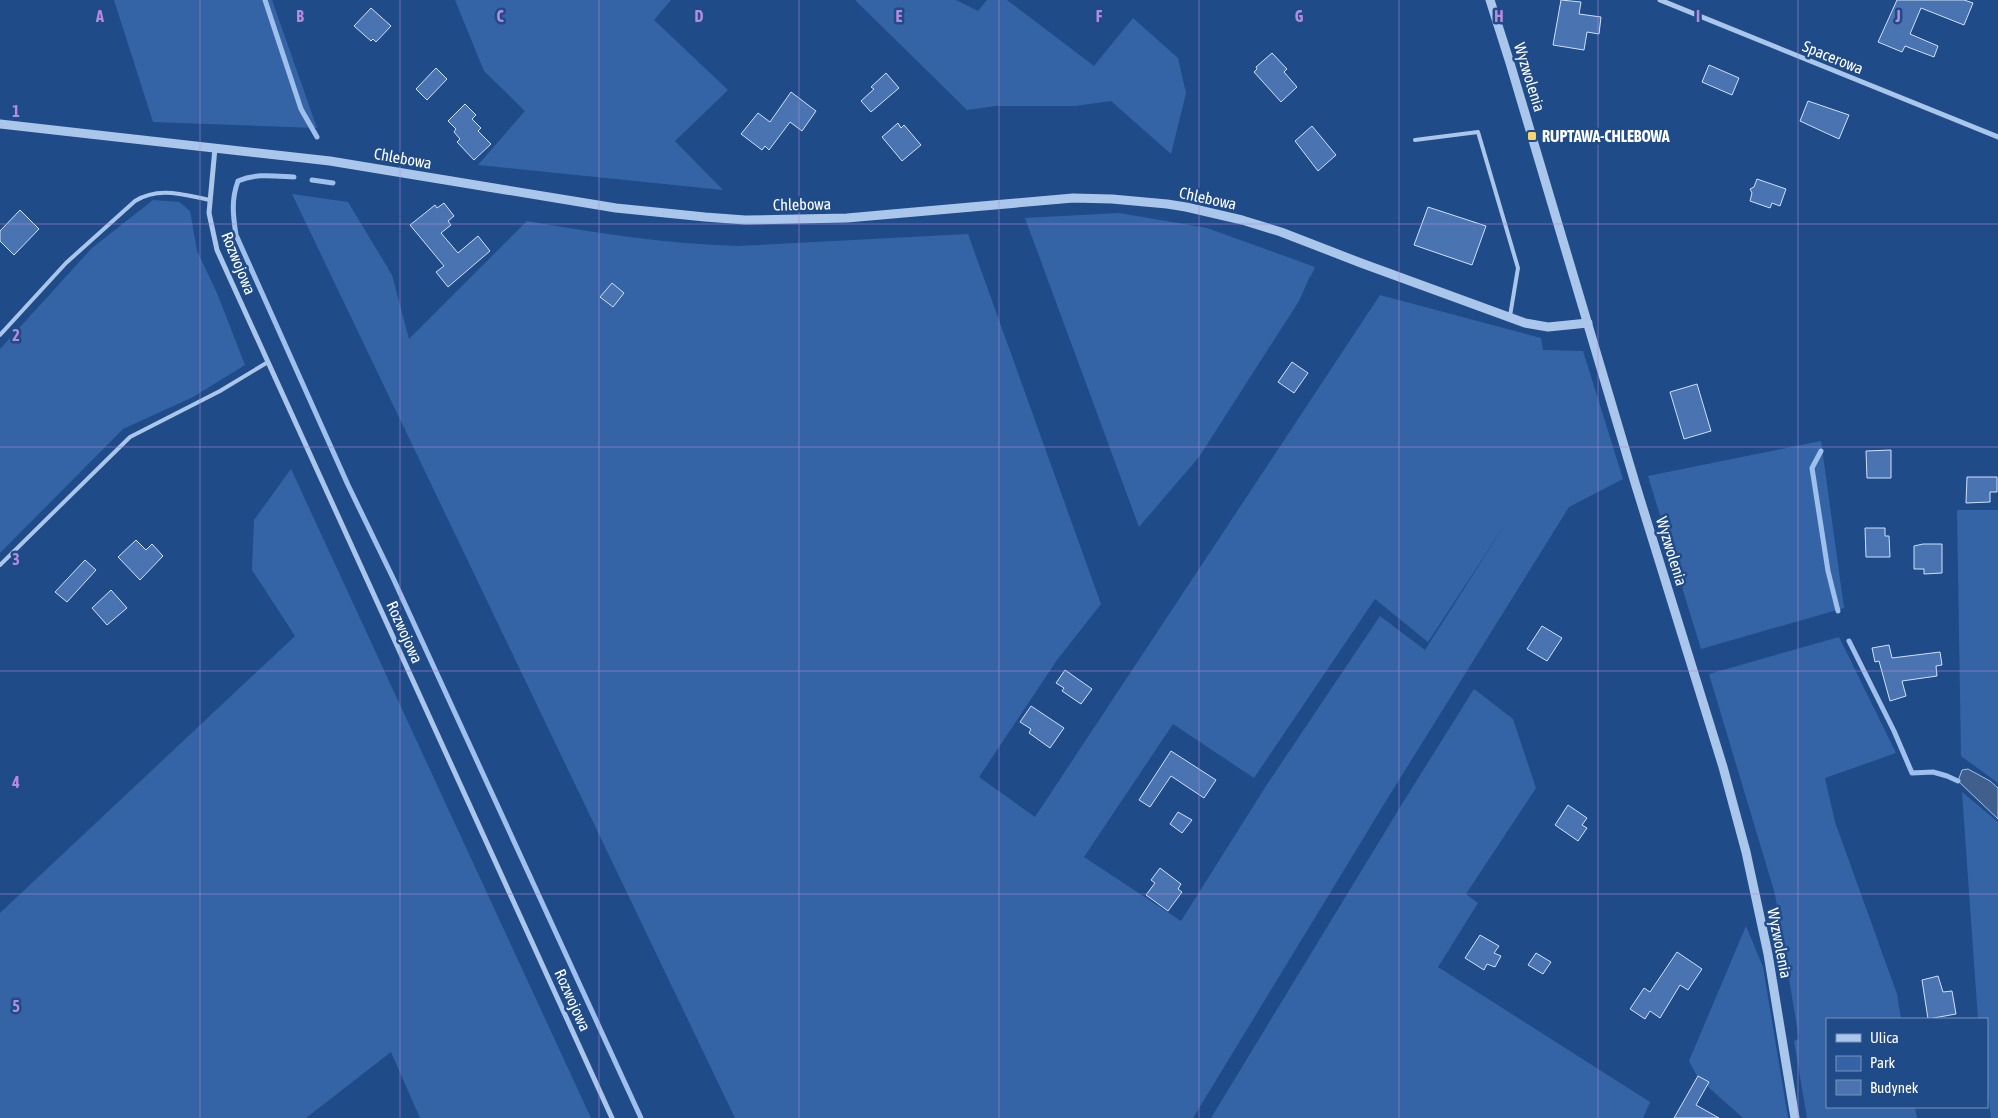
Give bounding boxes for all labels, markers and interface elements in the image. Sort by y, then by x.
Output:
text: A [95,7,104,25]
text: B [296,7,304,25]
text: C [496,7,504,25]
text: D [695,7,704,25]
text: E [896,7,903,25]
text: F [1096,7,1103,25]
text: G [1295,7,1304,25]
text: H [1494,7,1504,25]
text: I [1696,7,1700,25]
text: J [1894,7,1901,25]
street label: Spacerowa [1800,37,1866,78]
street label: Wyzwolenia [1510,40,1549,114]
text: 1 [12,102,20,120]
place label: RUPTAWA-CHLEBOWA [1542,127,1670,145]
marker: RUPTAWA-CHLEBOWA [1526,130,1538,142]
street label: Chlebowa [373,144,433,172]
street label: Chlebowa [1178,183,1238,213]
street label: Chlebowa [773,194,831,214]
street label: Rozwojowa [217,229,260,297]
text: 2 [12,326,20,344]
street label: Wyzwolenia [1652,514,1691,588]
text: 3 [12,550,20,568]
street label: Rozwojowa [382,598,427,666]
text: 4 [11,773,20,791]
street label: Wyzwolenia [1763,906,1796,980]
street label: Rozwojowa [550,966,595,1034]
text: 5 [12,997,20,1015]
legend [1826,1018,1988,1108]
text: Ulica [1870,1029,1899,1046]
text: Park [1870,1054,1895,1071]
text: Budynek [1870,1079,1919,1096]

